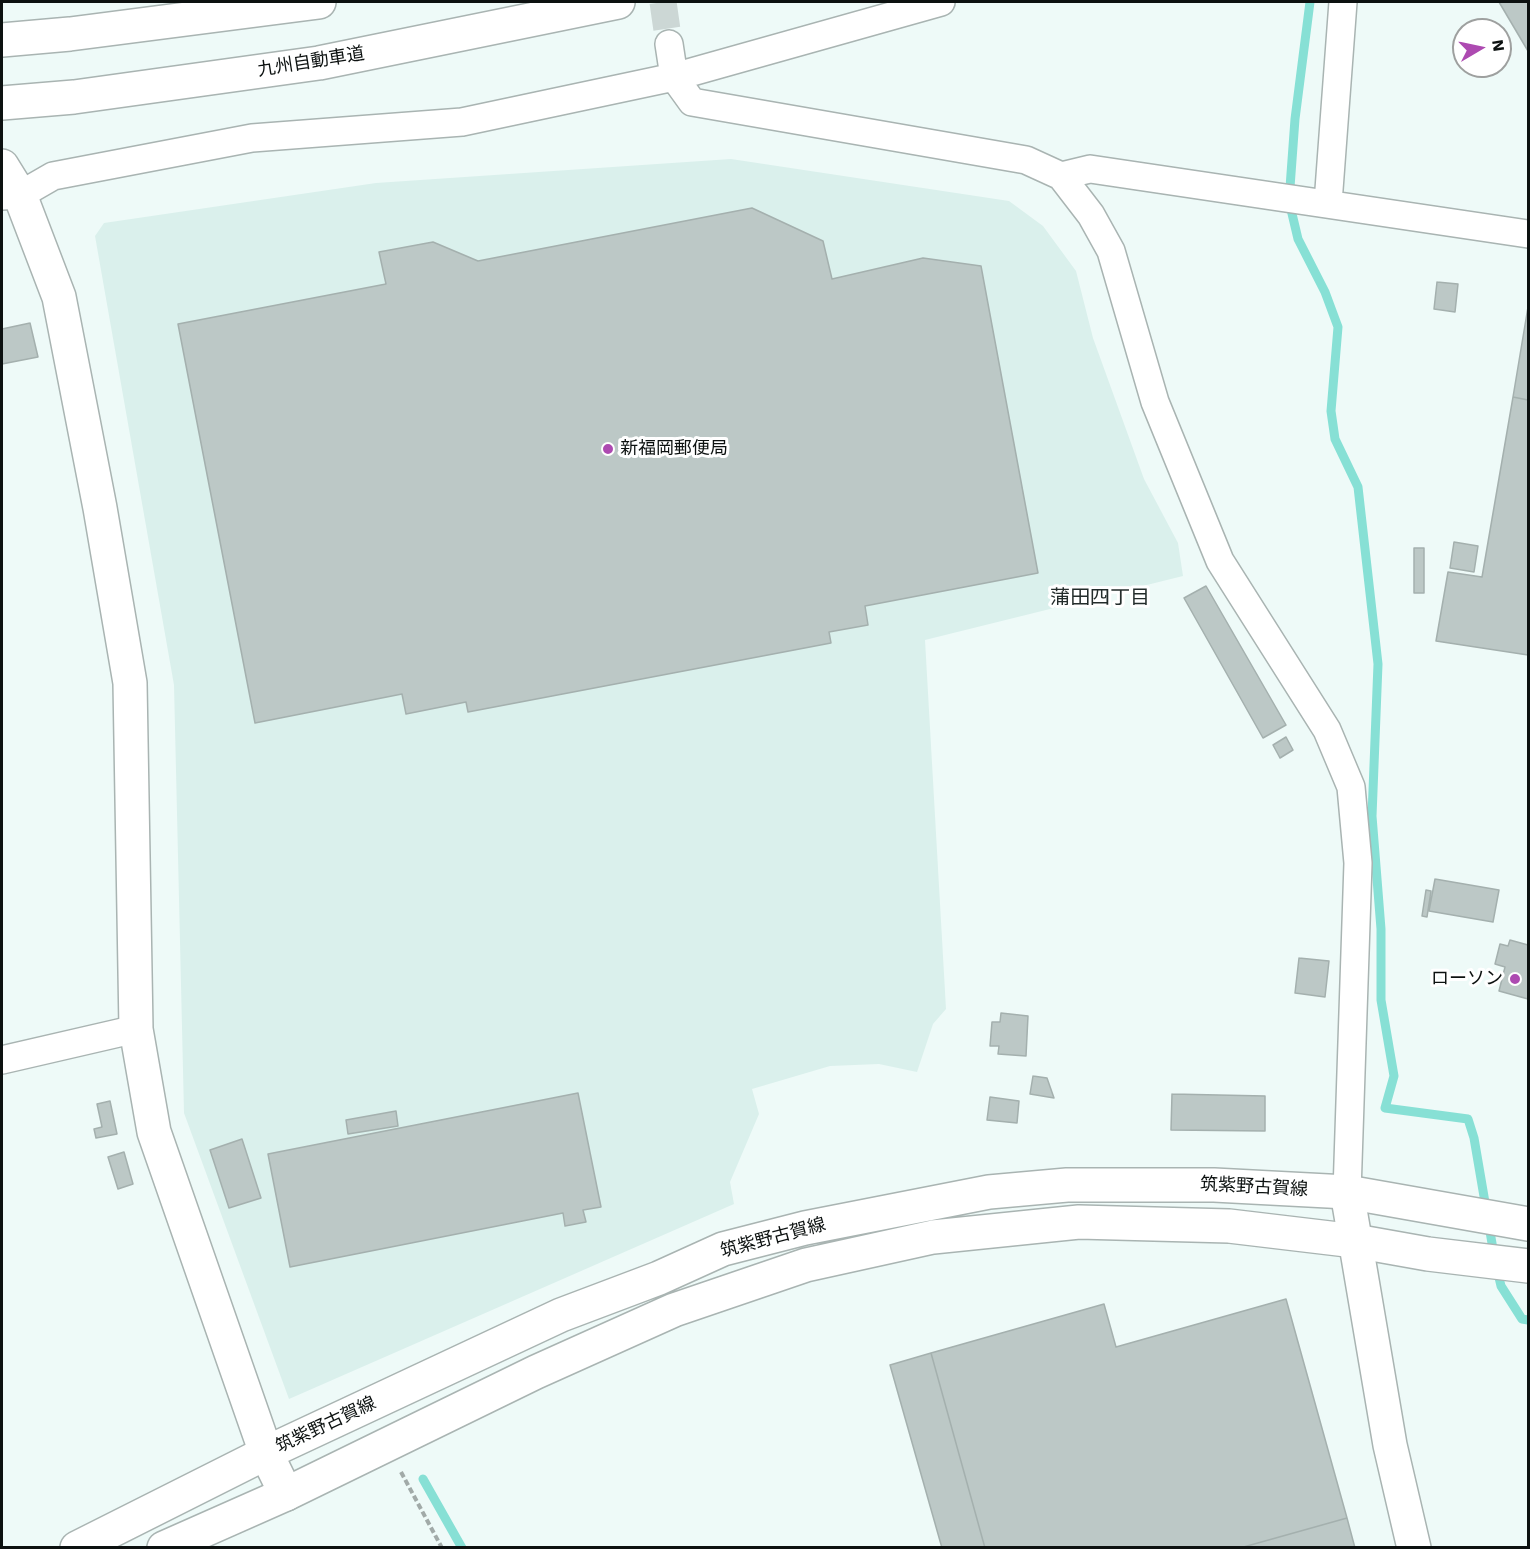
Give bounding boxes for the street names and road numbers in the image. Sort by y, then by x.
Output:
street label: 九州自動車道 [256,43,366,81]
street label: 筑紫野古賀線 [1200,1173,1308,1201]
street label: 筑紫野古賀線 [718,1214,828,1262]
street label: 筑紫野古賀線 [272,1392,380,1458]

